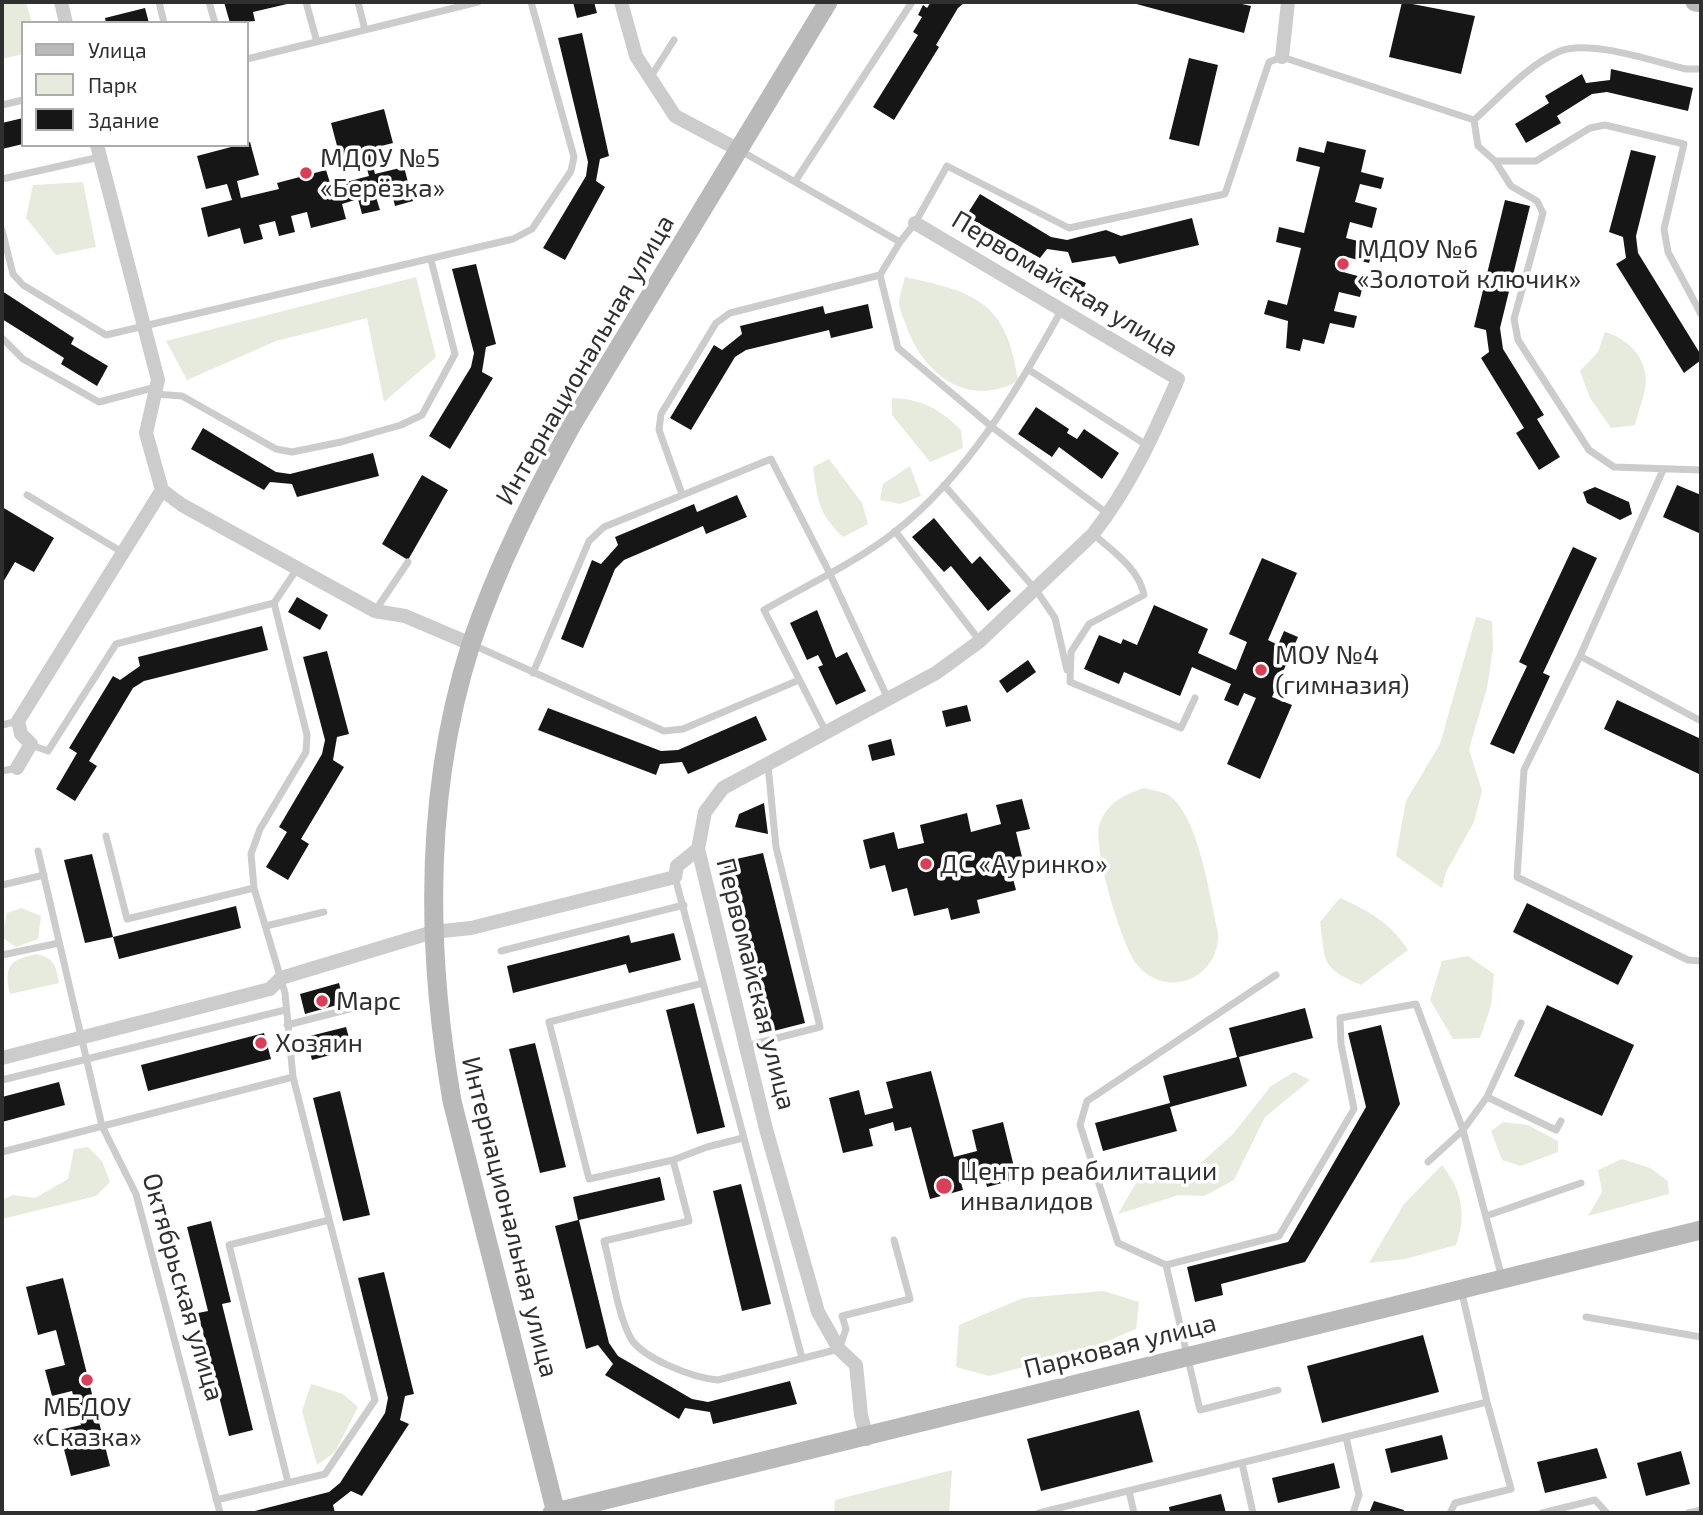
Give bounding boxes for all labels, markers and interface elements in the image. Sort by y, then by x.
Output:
legend [21,21,248,147]
text: Улица [88,37,147,62]
text: Парк [88,72,137,97]
text: Здание [88,107,159,132]
place label: МДОУ №5 «Берёзка» [320,142,445,204]
marker: МДОУ №5 «Берёзка» [298,165,314,181]
street label: Первомайская улица [946,204,1184,364]
street label: Интернациональная улица [489,210,681,510]
place label: МДОУ №6 «Золотой ключик» [1357,233,1581,294]
marker: МДОУ №6 «Золотой ключик» [1335,256,1351,272]
place label: МОУ №4 (гимназия) [1275,639,1410,700]
marker: МОУ №4 (гимназия) [1253,662,1269,678]
place label: ДС «Ауринко» [940,848,1107,880]
street label: Первомайская улица [710,855,802,1113]
marker: ДС «Ауринко» [918,856,934,872]
place label: Марс [336,985,401,1017]
marker: Марс [314,993,330,1009]
place label: Хозяин [275,1027,363,1059]
marker: Хозяин [253,1035,269,1051]
street label: Интернациональная улица [455,1053,565,1381]
place label: Центр реабилитации инвалидов [960,1155,1217,1216]
street label: Октябрьская улица [136,1170,230,1404]
marker: Центр реабилитации инвалидов [934,1176,954,1196]
street label: Парковая улица [1021,1307,1219,1385]
marker: МБДОУ «Сказка» [79,1372,95,1388]
place label: МБДОУ «Сказка» [32,1391,142,1452]

